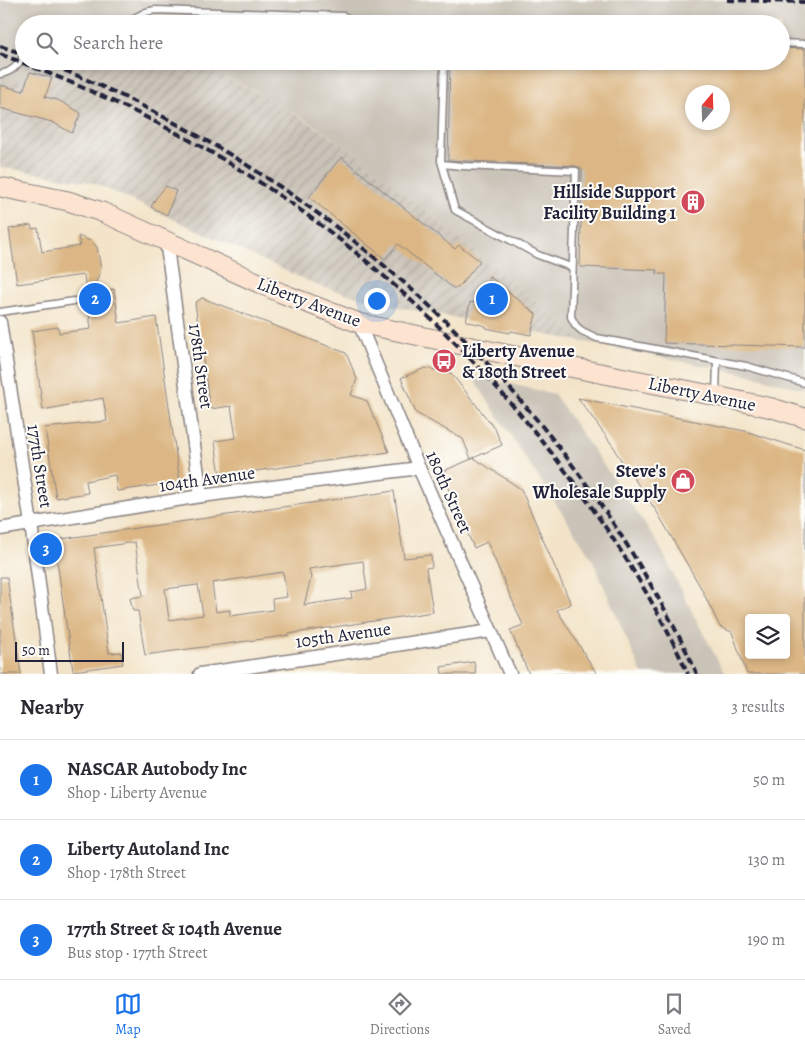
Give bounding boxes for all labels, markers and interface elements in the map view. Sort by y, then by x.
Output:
search box [15,15,790,70]
icon: search [33,29,61,57]
text: Search here [73,30,163,56]
north arrow [685,85,730,130]
place label: Hillside Support Facility Building 1 [543,180,677,225]
building icon: Hillside Support Facility Building 1 [680,189,706,215]
street label: Liberty Avenue [254,271,364,333]
pin: 2 [79,280,111,318]
pin: 1 [476,280,508,318]
your location [364,288,390,314]
street label: 178th Street [183,322,219,410]
place label: Liberty Avenue & 180th Street [462,339,575,384]
bus stop icon: Liberty Avenue & 180th Street [431,348,457,374]
street label: Liberty Avenue [646,371,758,417]
street label: 177th Street [22,422,58,510]
street label: 180th Street [420,447,478,537]
place label: Steve's Wholesale Supply [531,459,667,504]
street label: 104th Avenue [157,460,257,498]
shop icon: Steve's Wholesale Supply [670,468,696,494]
pin: 3 [30,530,62,568]
map controls [745,614,790,659]
button: layers [745,614,790,659]
street label: 105th Avenue [294,616,392,654]
scale bar [15,639,124,662]
text: 50 m [22,641,50,660]
text: Nearby [20,693,83,721]
text: 3 results [731,696,785,718]
text: NASCAR Autobody Inc [67,756,247,782]
text: 1 [33,769,39,791]
text: 50 m [753,769,785,791]
text: Shop · Liberty Avenue [67,782,207,804]
text: Liberty Autoland Inc [67,836,229,862]
text: 2 [32,849,40,871]
text: 130 m [748,849,785,871]
text: Shop · 178th Street [67,862,186,884]
text: 177th Street & 104th Avenue [67,916,282,942]
text: 3 [33,929,39,951]
text: 190 m [747,929,785,951]
text: Bus stop · 177th Street [67,942,208,964]
tab: Map [114,990,142,1039]
tab: Directions [370,990,430,1039]
tab: Saved [658,990,691,1039]

